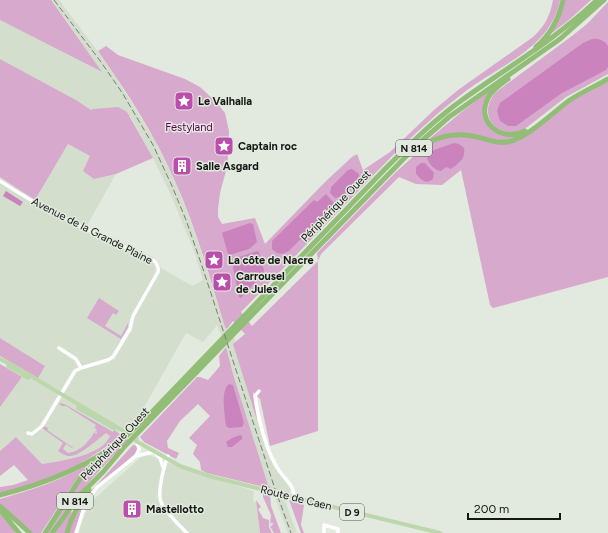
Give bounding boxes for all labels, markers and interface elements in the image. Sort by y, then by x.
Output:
place icon: Le Valhalla [173,90,195,112]
place label: Le Valhalla [198,95,252,108]
park label: Festyland [165,121,213,134]
place icon: Captain roc [213,135,235,157]
place label: Captain roc [238,140,297,153]
road number: N 814 [396,140,432,156]
building icon: Salle Asgard [171,155,193,177]
place label: Salle Asgard [196,160,259,173]
street label: Périphérique Ouest [298,167,374,245]
street label: Avenue de la Grande Plaine [29,195,155,267]
place icon: La côte de Nacre [203,249,225,271]
place label: La côte de Nacre [228,254,314,267]
place label: Carrousel de Jules [236,270,285,296]
place icon: Carrousel de Jules [211,271,233,293]
street label: Périphérique Ouest [78,405,152,483]
street label: Route de Caen [259,483,333,513]
road number: N 814 [57,493,93,509]
scale bar [468,495,560,521]
building icon: Mastellotto [121,498,143,520]
text: 200 m [474,502,509,516]
place label: Mastellotto [146,503,204,516]
road number: D 9 [340,504,364,520]

